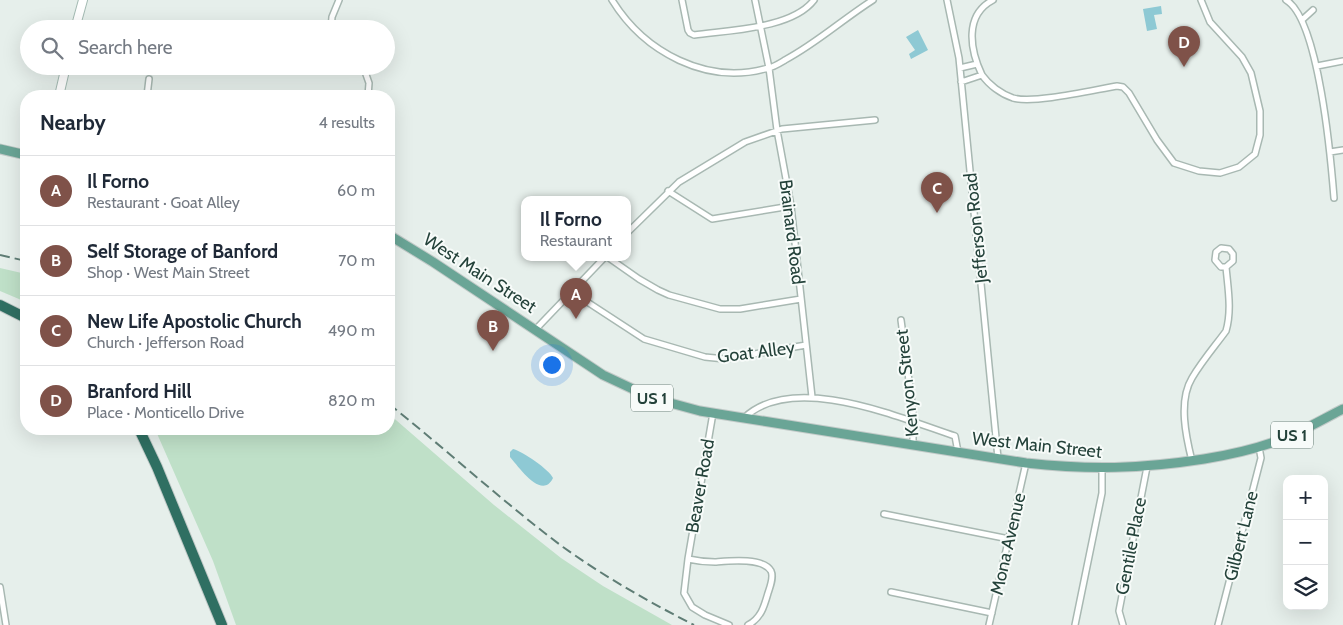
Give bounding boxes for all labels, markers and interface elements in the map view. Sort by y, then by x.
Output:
search box [20,20,395,75]
pin: D [1168,26,1200,67]
icon: search [38,34,66,62]
text: Search here [78,36,172,59]
text: Nearby [40,110,106,135]
text: 4 results [318,113,375,132]
text: Il Forno [87,170,149,193]
pin: C [921,172,953,213]
street label: Jefferson Road [959,172,993,285]
street label: Brainard Road [775,178,809,286]
text: A [51,181,61,200]
text: 60 m [337,181,375,200]
text: Restaurant · Goat Alley [87,193,240,212]
popup [521,196,631,261]
text: Il Forno [540,208,602,231]
street label: West Main Street [419,228,541,318]
text: Restaurant [540,231,612,250]
text: Self Storage of Banford [87,240,278,263]
text: B [51,251,61,270]
text: 70 m [338,251,375,270]
text: Shop · West Main Street [87,263,250,282]
pin: A [560,278,592,319]
text: New Life Apostolic Church [87,310,302,333]
pin: B [477,310,509,351]
text: C [51,321,61,340]
text: 490 m [328,321,375,340]
street label: Kenyon Street [890,328,924,438]
text: Church · Jefferson Road [87,333,244,352]
street label: Goat Alley [716,336,796,368]
your location [539,352,565,378]
text: Branford Hill [87,380,191,403]
road number: US 1 [631,384,673,412]
text: D [50,391,62,410]
text: 820 m [328,391,375,410]
text: Place · Monticello Drive [87,403,244,422]
road number: US 1 [1271,422,1313,448]
street label: West Main Street [971,427,1103,463]
street label: Beaver Road [681,437,719,535]
map controls [1283,475,1328,610]
button: + [1283,475,1328,520]
street label: Gilbert Lane [1219,489,1263,583]
street label: Mona Avenue [986,491,1030,597]
street label: Gentile Place [1111,495,1151,597]
button: − [1283,520,1328,565]
button: layers [1283,565,1328,610]

